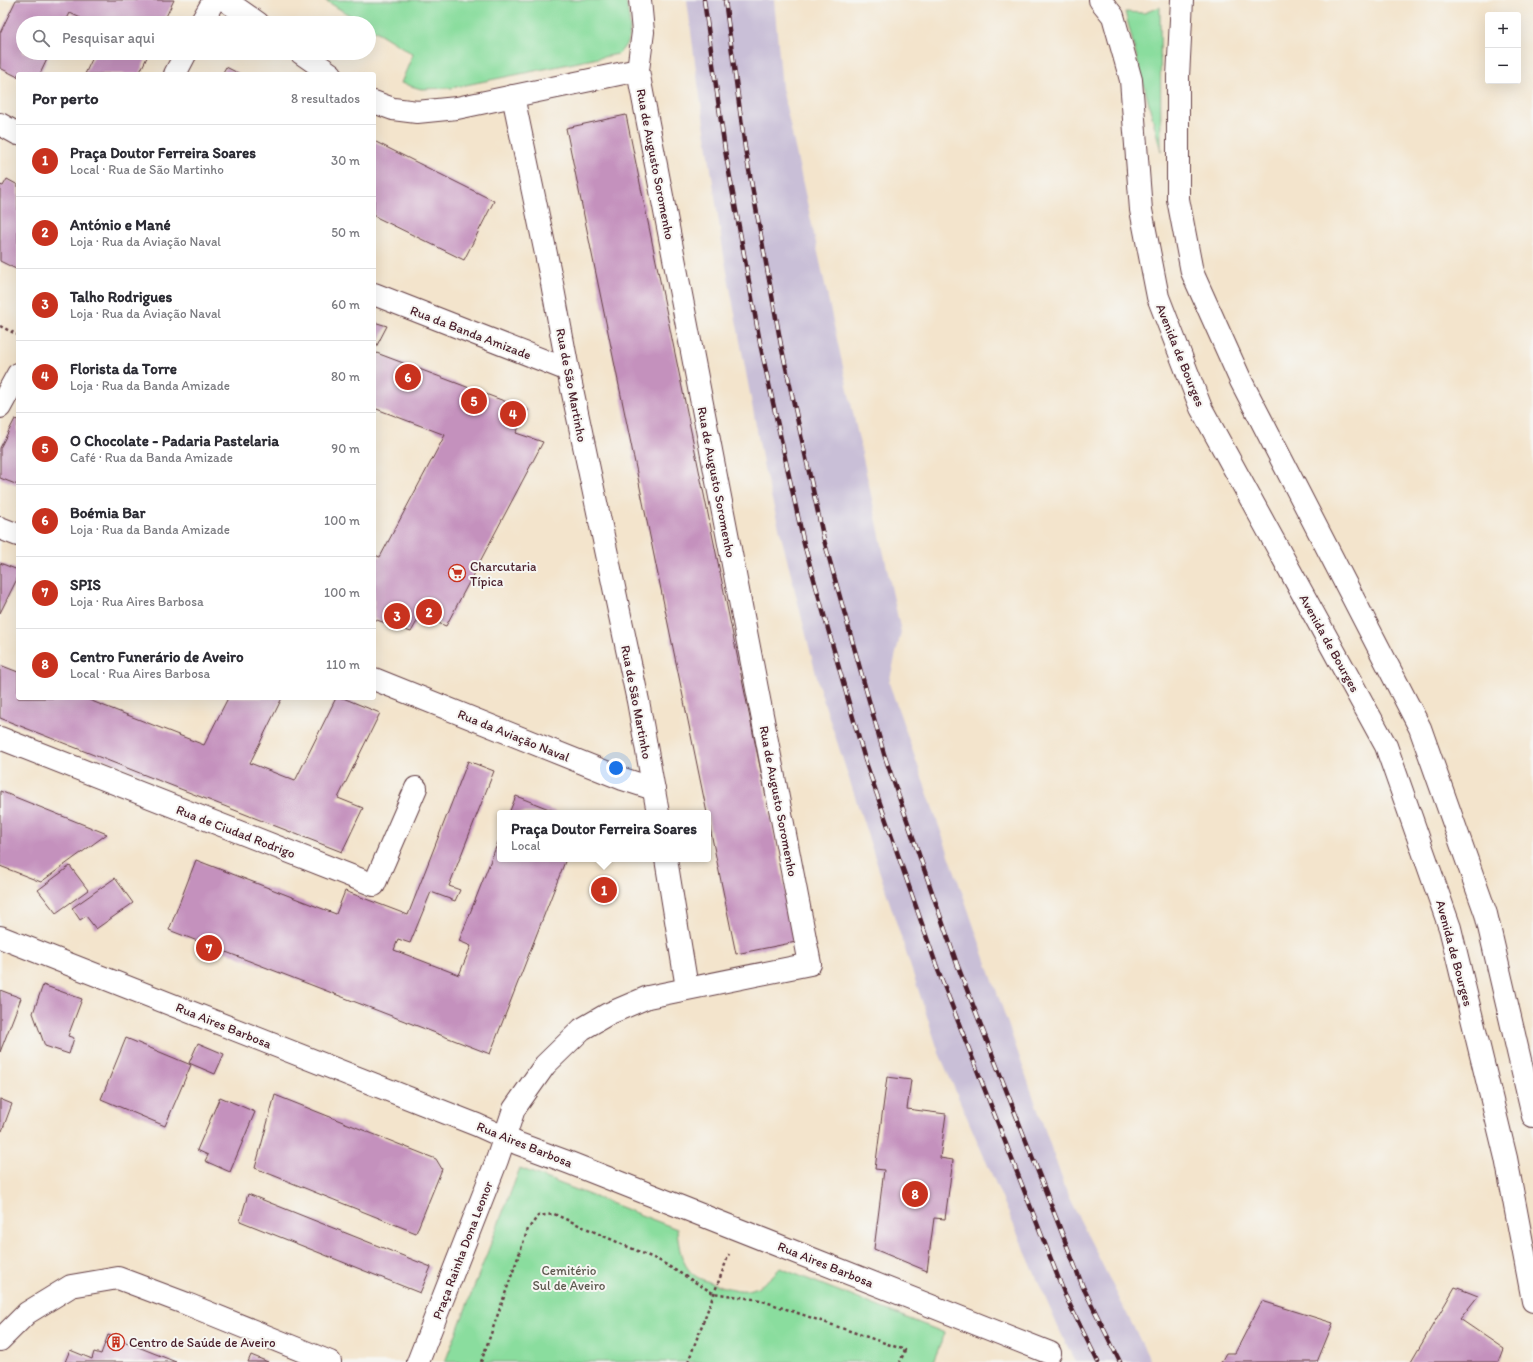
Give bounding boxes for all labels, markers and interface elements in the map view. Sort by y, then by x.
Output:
map controls [1485,12,1521,84]
button: + [1485,12,1521,48]
search box [16,16,376,60]
icon: search [30,27,52,49]
text: Pesquisar aqui [62,29,155,47]
button: − [1485,48,1521,84]
street label: Rua de Augusto Soromenho [634,87,678,241]
text: Por perto [32,88,99,108]
text: 8 resultados [291,91,360,106]
text: Praça Doutor Ferreira Soares [70,144,256,162]
text: 1 [42,153,48,168]
text: 30 m [331,153,360,168]
text: Local · Rua de São Martinho [70,162,224,177]
text: António e Mané [70,216,171,234]
text: 2 [42,225,48,240]
text: 50 m [331,225,360,240]
text: Loja · Rua da Aviação Naval [70,234,221,249]
text: Talho Rodrigues [70,288,172,306]
text: 3 [41,297,49,312]
text: 60 m [331,297,360,312]
street label: Rua da Banda Amizade [408,302,533,362]
street label: Avenida de Bourges [1153,302,1208,409]
text: Loja · Rua da Aviação Naval [70,306,221,321]
street label: Rua de São Martinho [553,327,590,444]
text: Florista da Torre [70,360,177,378]
pin: 6 [395,362,421,392]
text: 4 [41,369,49,384]
text: 80 m [331,369,360,384]
text: Loja · Rua da Banda Amizade [70,378,230,393]
pin: 5 [461,386,487,416]
pin: 4 [500,399,526,429]
street label: Rua de Augusto Soromenho [695,405,739,559]
text: O Chocolate - Padaria Pastelaria [70,432,279,450]
text: 5 [42,441,48,456]
text: 90 m [331,441,360,456]
text: Café · Rua da Banda Amizade [70,450,233,465]
text: Boémia Bar [70,504,145,522]
text: 6 [42,513,48,528]
text: 100 m [324,513,360,528]
text: Loja · Rua da Banda Amizade [70,522,230,537]
place label: Charcutaria Típica [470,559,537,589]
supermarket icon: Charcutaria Típica [447,563,467,583]
text: SPIS [70,576,101,594]
text: 7 [42,585,48,600]
text: 100 m [324,585,360,600]
street label: Avenida de Bourges [1296,592,1363,695]
text: Loja · Rua Aires Barbosa [70,594,204,609]
pin: 2 [416,597,442,627]
pin: 3 [384,601,410,631]
street label: Rua de São Martinho [618,644,655,761]
text: Centro Funerário de Aveiro [70,648,244,666]
text: 8 [41,657,49,672]
text: 110 m [326,657,360,672]
text: Local · Rua Aires Barbosa [70,666,210,681]
street label: Rua da Aviação Naval [456,706,572,765]
street label: Rua de Augusto Soromenho [757,724,801,878]
your location [606,758,626,778]
street label: Rua de Ciudad Rodrigo [174,802,298,861]
popup [497,810,711,862]
text: Praça Doutor Ferreira Soares [511,820,697,838]
text: Local [511,838,540,853]
pin: 1 [591,875,617,905]
street label: Avenida de Bourges [1433,898,1476,1008]
pin: 7 [196,933,222,963]
street label: Rua Aires Barbosa [174,999,274,1052]
street label: Rua Aires Barbosa [475,1118,575,1171]
street label: Praça Rainha Dona Leonor [429,1179,496,1321]
pin: 8 [902,1179,928,1209]
street label: Rua Aires Barbosa [776,1238,876,1291]
park label: Cemitério Sul de Aveiro [533,1263,606,1293]
building icon: Centro de Saúde de Aveiro [106,1332,126,1352]
place label: Centro de Saúde de Aveiro [129,1335,276,1350]

